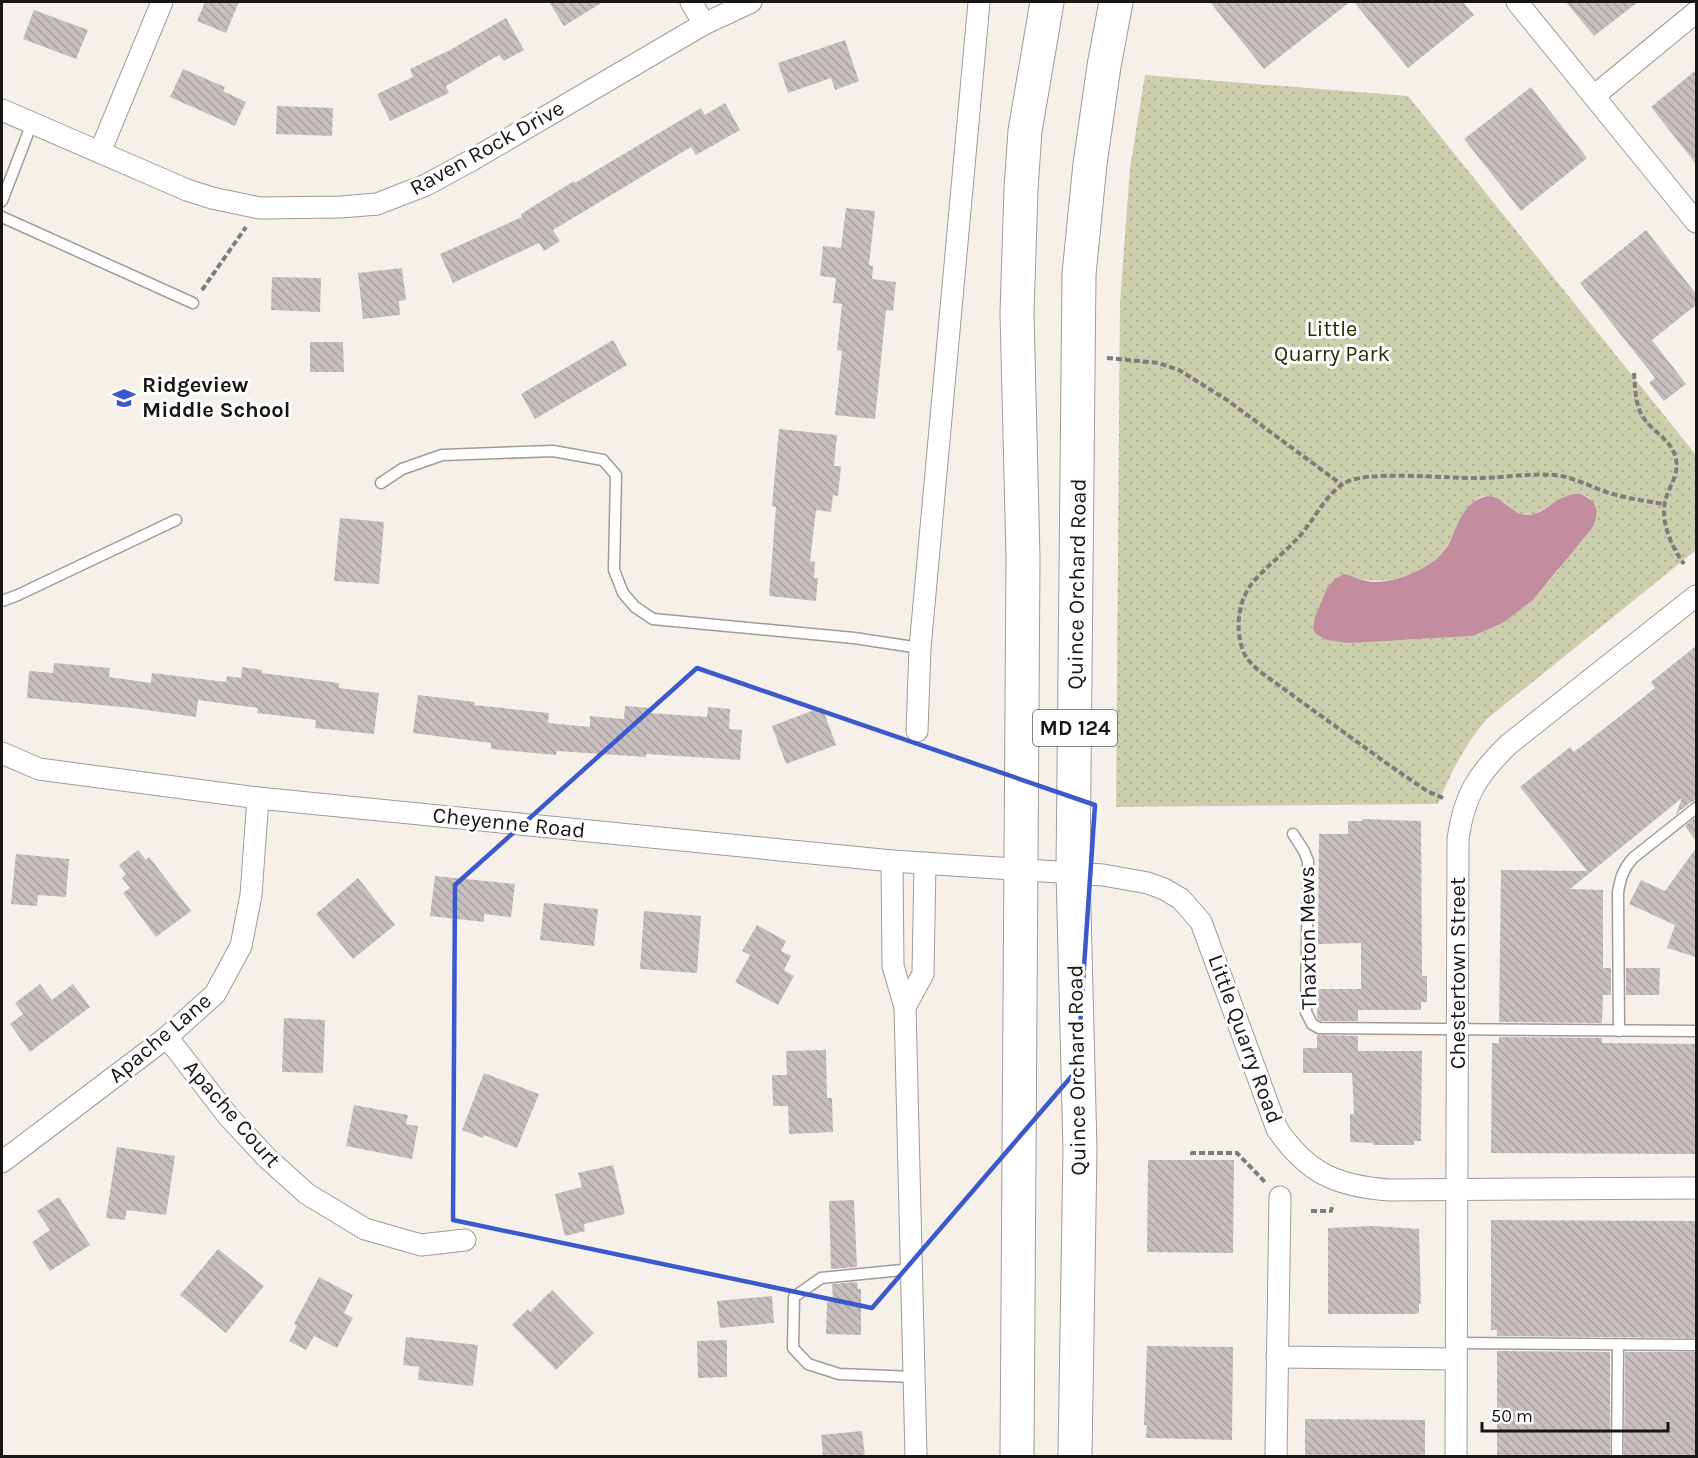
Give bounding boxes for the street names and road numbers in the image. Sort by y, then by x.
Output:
street label: Raven Rock Drive [405,95,569,201]
street label: Quince Orchard Road [1062,478,1092,690]
road number: MD 124 [1033,710,1117,746]
street label: Cheyenne Road [431,802,587,844]
street label: Thaxton Mews [1294,866,1322,1010]
street label: Chestertown Street [1445,877,1471,1069]
street label: Little Quarry Road [1202,951,1288,1127]
street label: Quince Orchard Road [1062,964,1092,1176]
street label: Apache Lane [103,988,217,1088]
street label: Apache Court [178,1055,286,1173]

